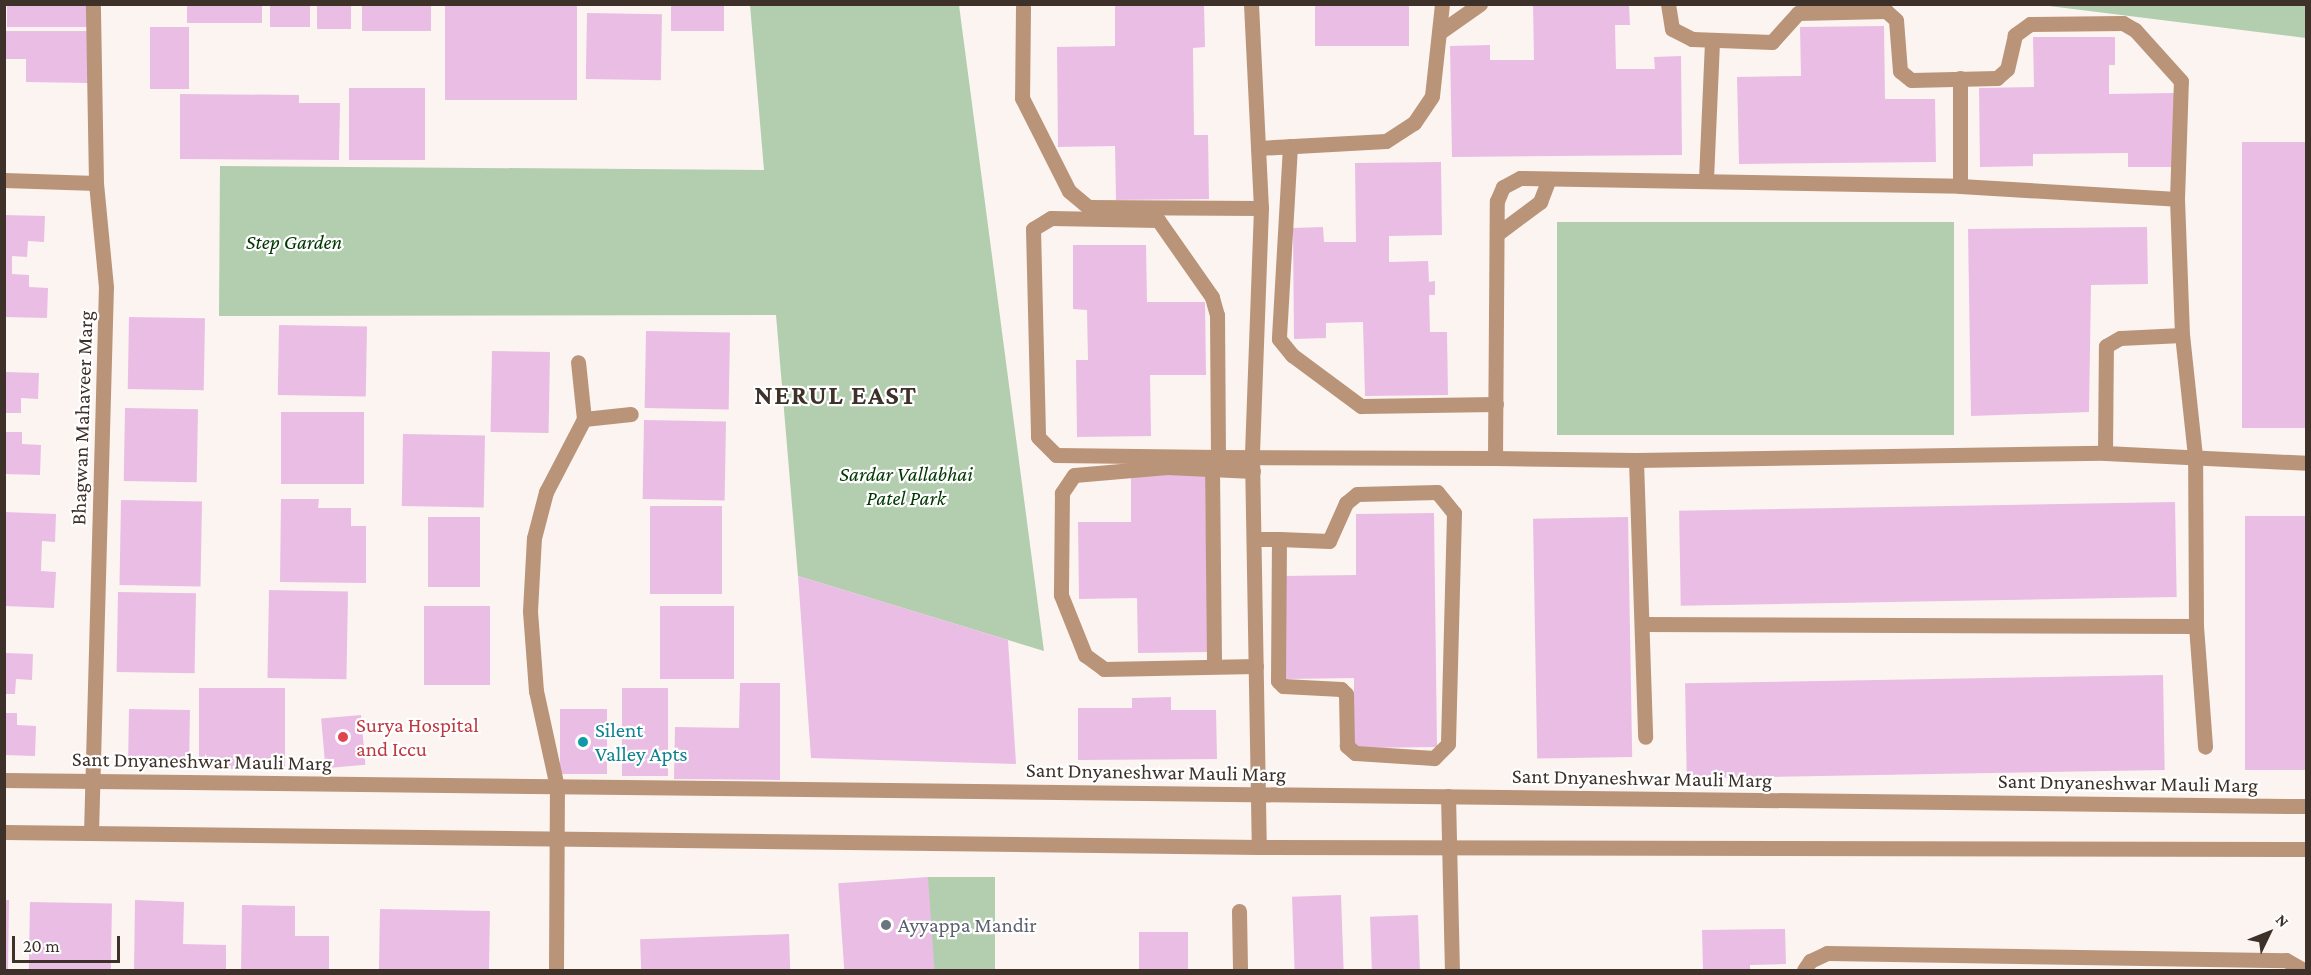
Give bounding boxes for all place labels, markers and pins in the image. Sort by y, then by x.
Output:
place label: Surya Hospital and Iccu [356,712,479,762]
place label: Silent Valley Apts [595,717,688,767]
marker: Surya Hospital and Iccu [334,728,352,746]
marker: Silent Valley Apts [576,735,590,749]
place label: Ayyappa Mandir [898,912,1037,938]
marker: Ayyappa Mandir [879,918,893,932]

